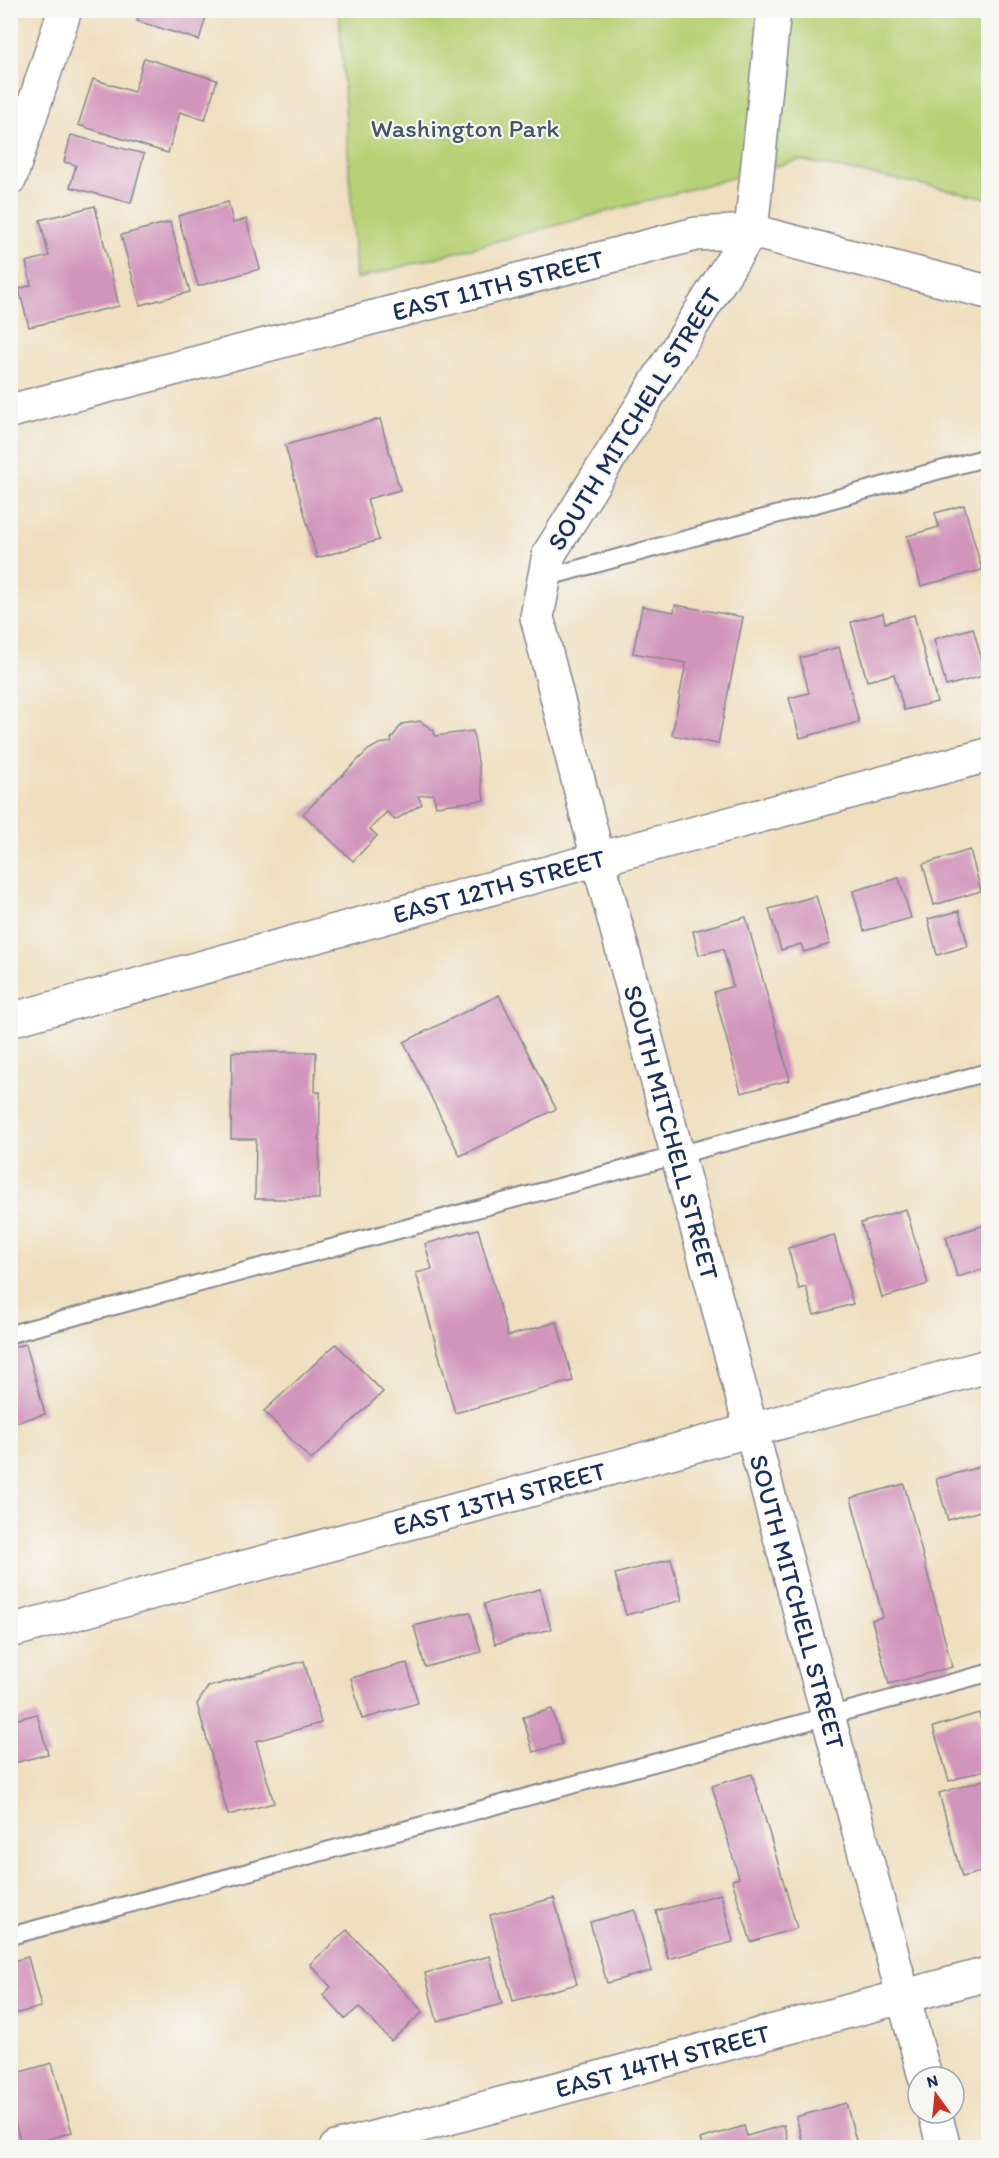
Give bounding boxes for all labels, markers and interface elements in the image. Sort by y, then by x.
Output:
park label: Washington Park [370,112,560,144]
street label: EAST 11TH STREET [389,242,608,328]
street label: SOUTH MITCHELL STREET [540,281,728,556]
street label: EAST 12TH STREET [389,842,609,930]
street label: SOUTH MITCHELL STREET [617,982,726,1284]
street label: SOUTH MITCHELL STREET [743,1451,852,1753]
street label: EAST 13TH STREET [389,1454,610,1543]
street label: EAST 14TH STREET [552,2017,774,2105]
north arrow [906,2065,966,2125]
text: N [925,2070,940,2092]

